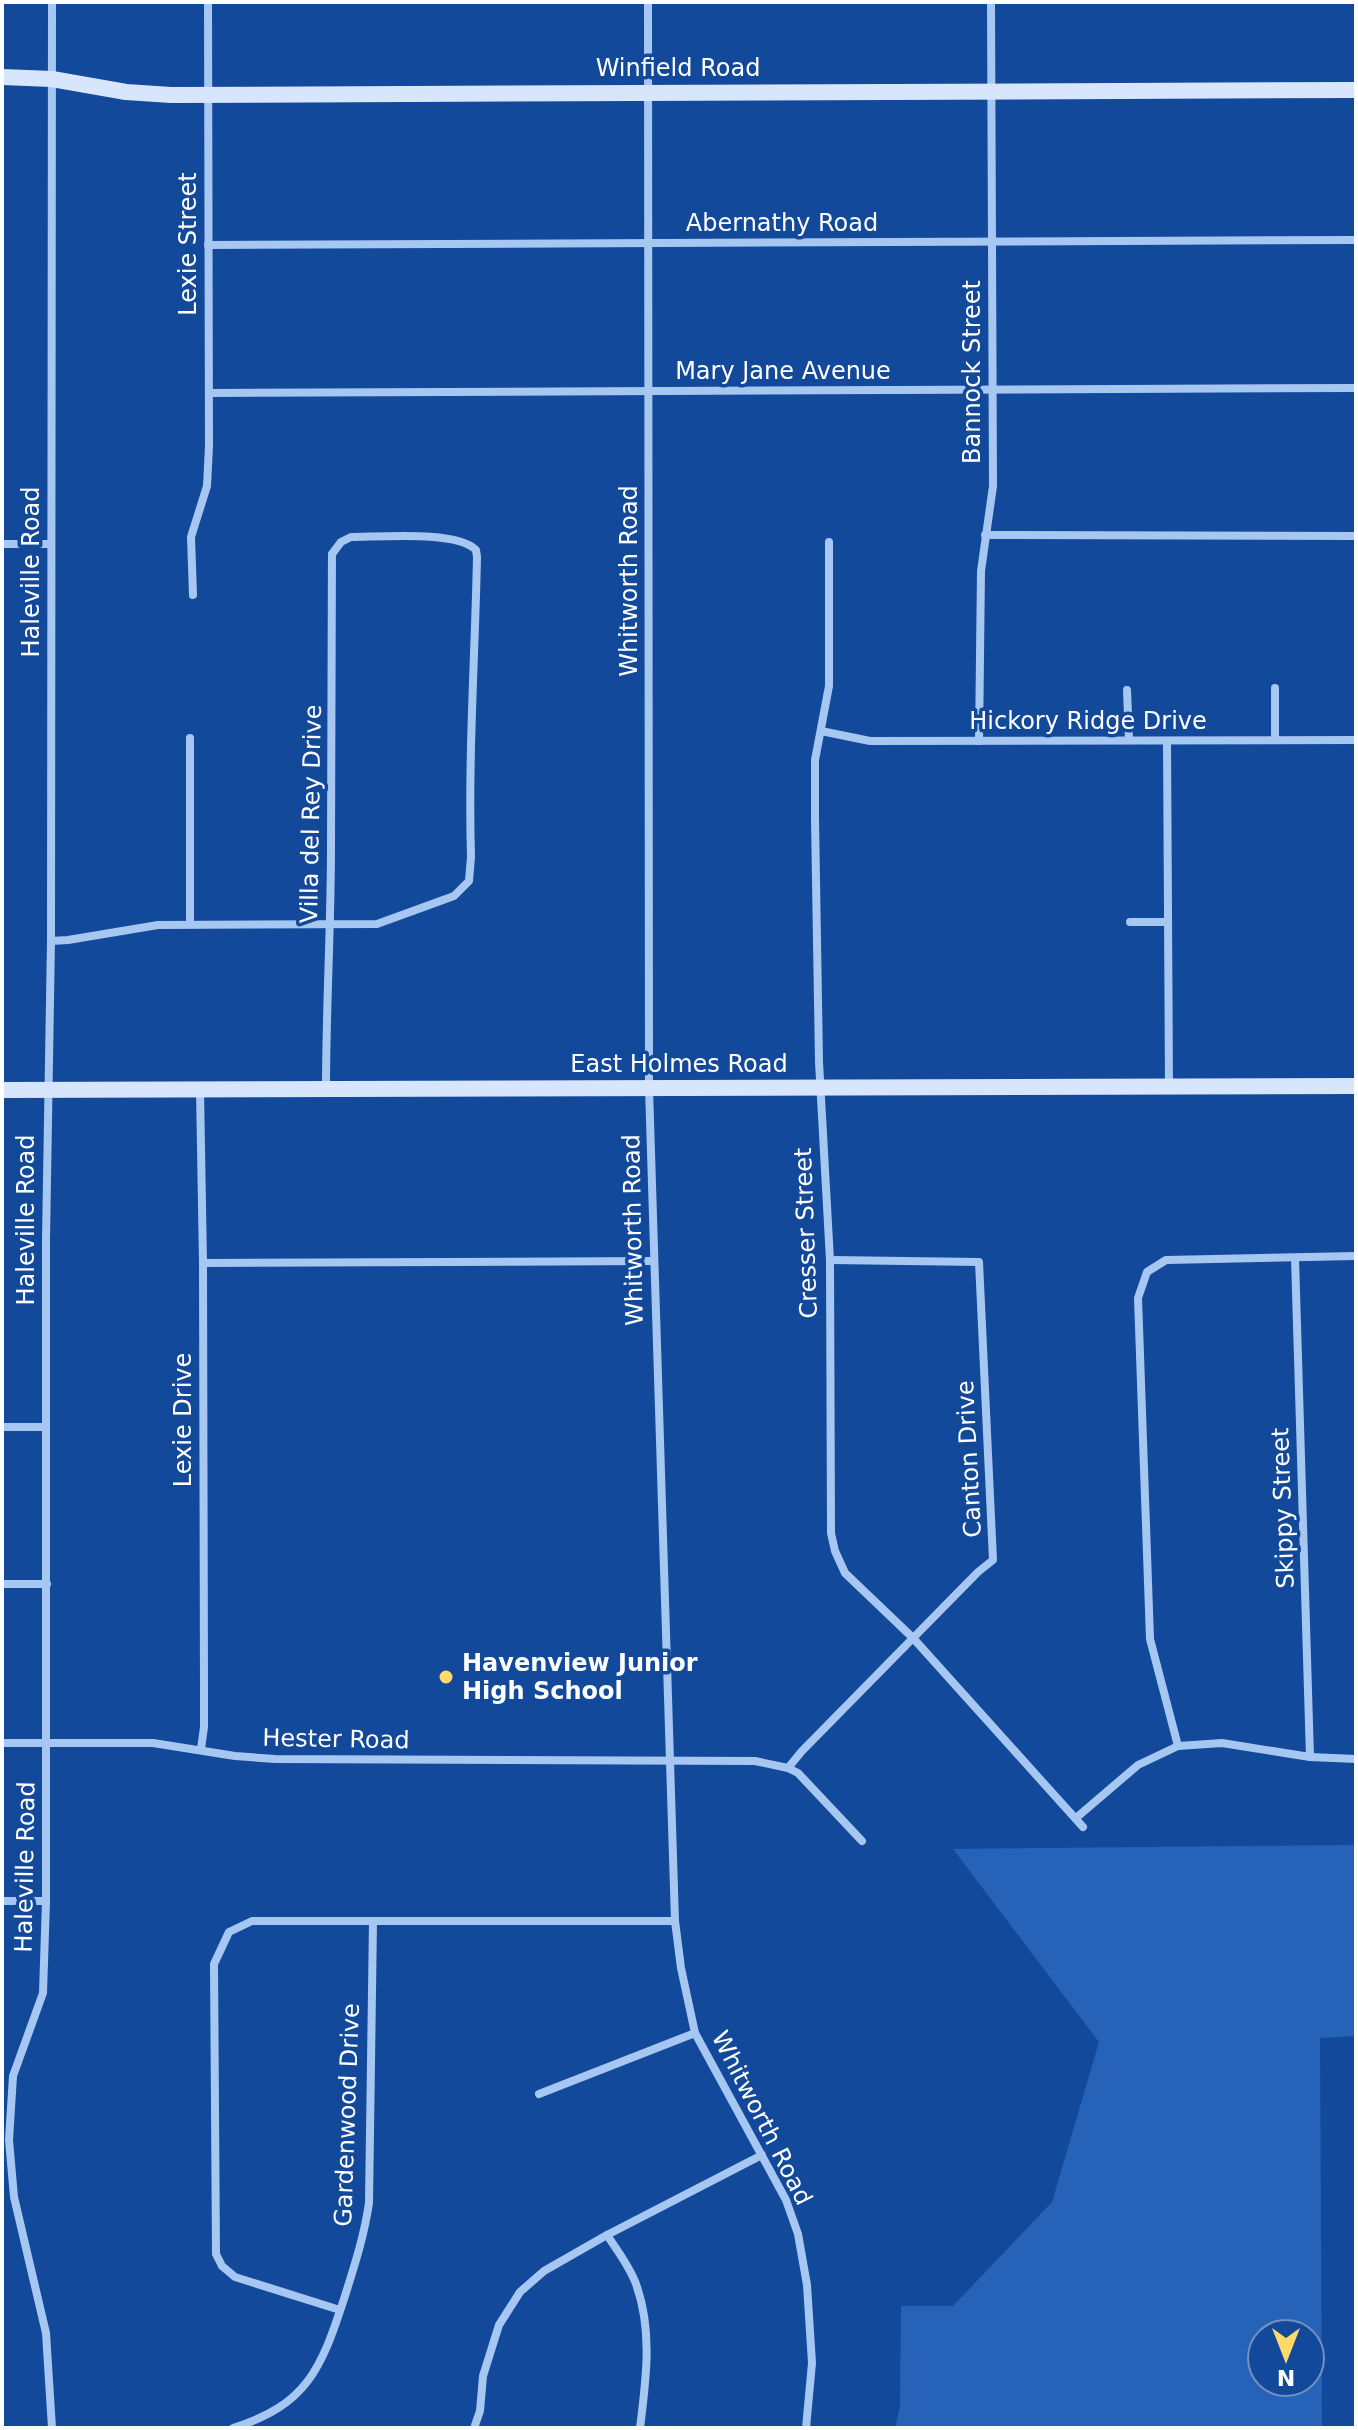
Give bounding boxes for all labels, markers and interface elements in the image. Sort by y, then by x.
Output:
street label: Winfield Road [596,54,760,82]
street label: Lexie Street [174,172,202,316]
street label: Abernathy Road [686,209,878,237]
street label: Bannock Street [958,280,986,464]
street label: Mary Jane Avenue [675,357,891,385]
street label: Whitworth Road [615,485,643,677]
street label: Haleville Road [17,486,45,658]
street label: Villa del Rey Drive [295,704,327,924]
street label: Hickory Ridge Drive [969,707,1207,735]
street label: East Holmes Road [570,1050,788,1078]
street label: Haleville Road [12,1134,40,1306]
street label: Whitworth Road [617,1134,649,1326]
street label: Cresser Street [789,1147,823,1319]
street label: Lexie Drive [169,1353,197,1487]
street label: Canton Drive [951,1380,987,1538]
street label: Skippy Street [1266,1427,1300,1589]
place label: Havenview Junior High School [462,1649,698,1705]
marker: Havenview Junior High School [437,1668,455,1686]
street label: Hester Road [262,1724,410,1754]
street label: Haleville Road [10,1781,40,1953]
street label: Gardenwood Drive [329,2003,365,2227]
street label: Whitworth Road [706,2026,818,2210]
north arrow [1246,2318,1326,2398]
text: N [1277,2365,1295,2390]

